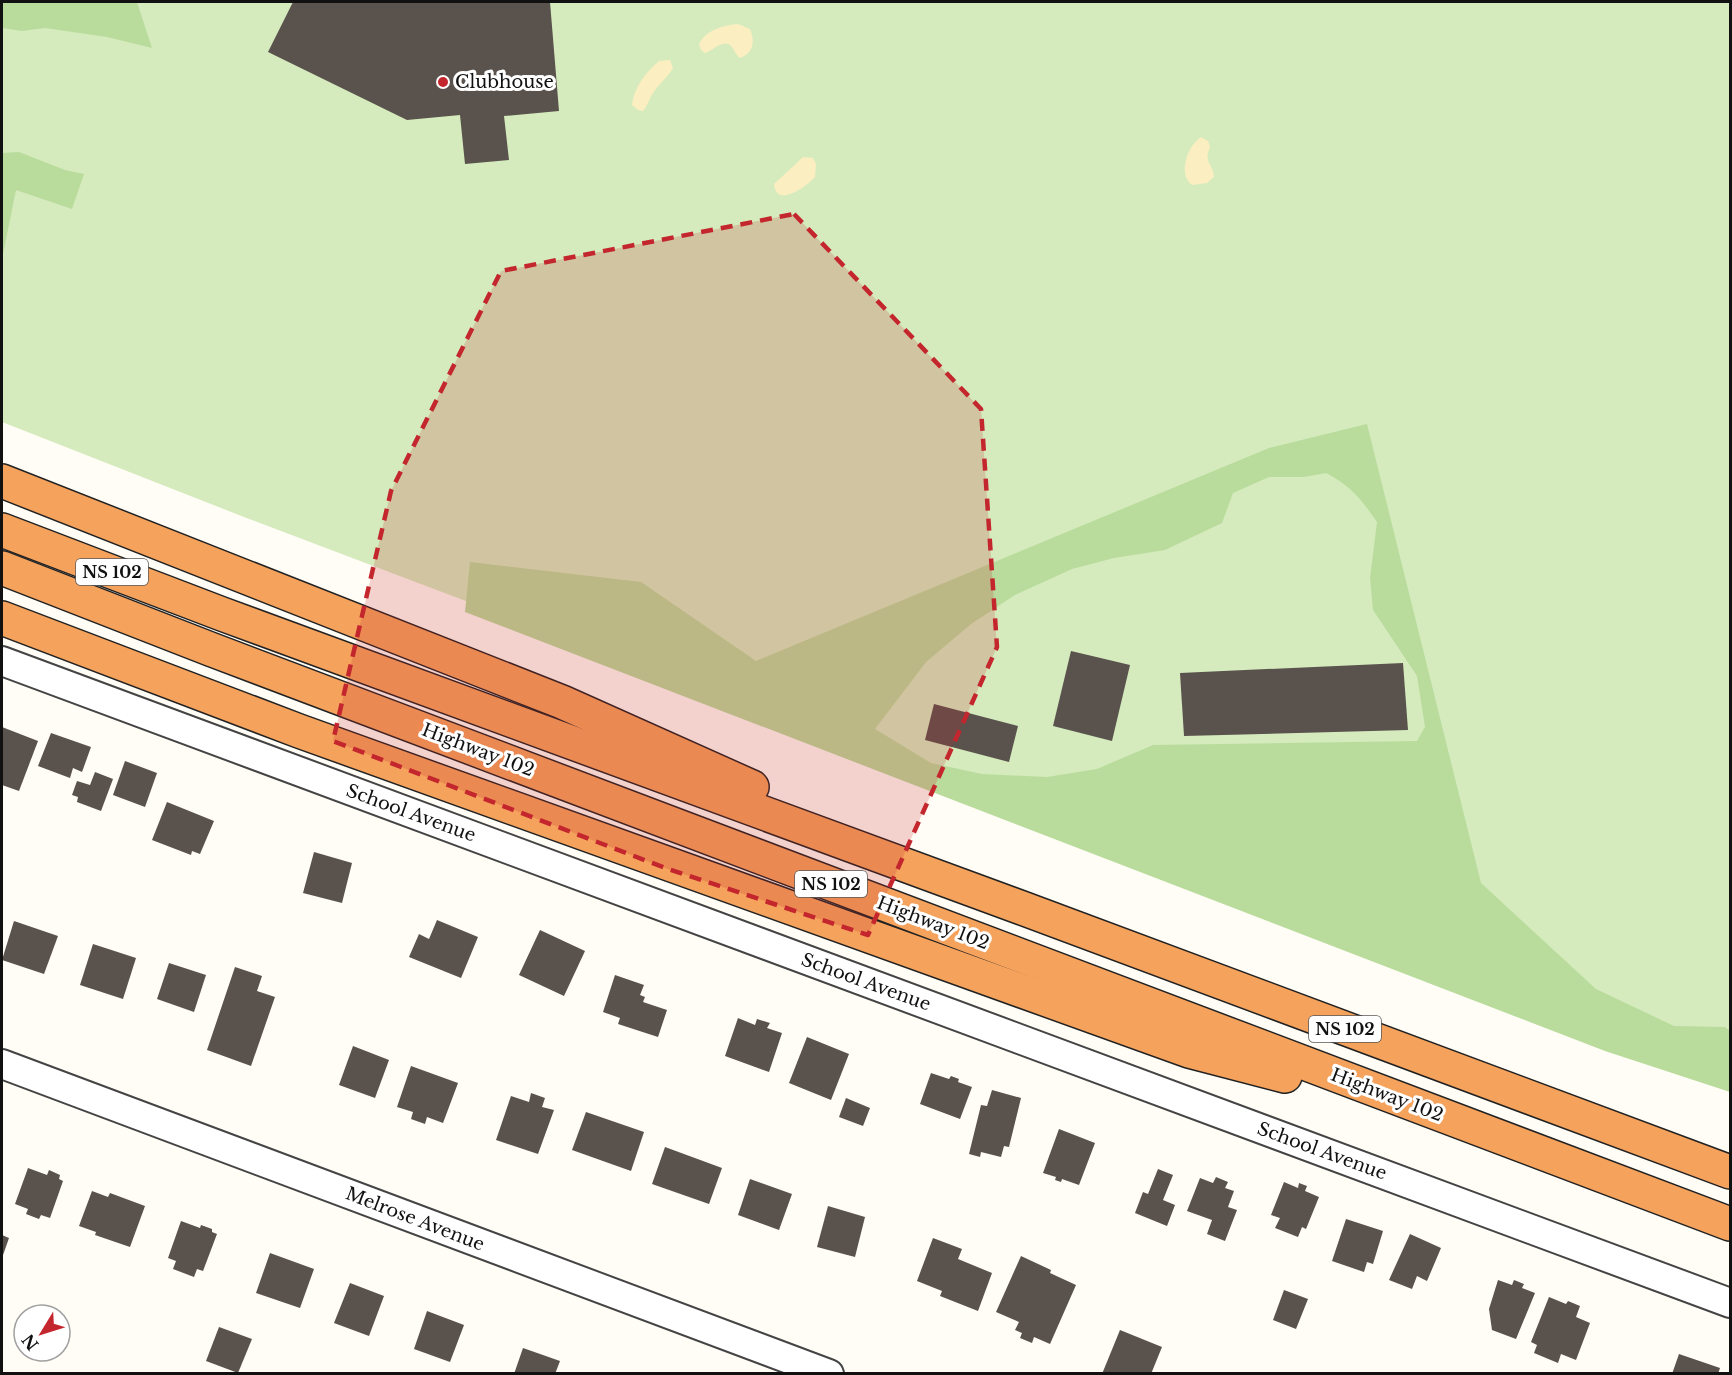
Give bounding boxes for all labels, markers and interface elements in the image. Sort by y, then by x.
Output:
place label: Clubhouse [455,71,554,93]
marker: Clubhouse [436,75,450,89]
road number: NS 102 [76,559,148,585]
street label: Highway 102 [419,719,537,781]
street label: School Avenue [343,779,479,847]
road number: NS 102 [795,871,867,897]
street label: Highway 102 [874,892,992,954]
street label: School Avenue [798,948,934,1016]
road number: NS 102 [1309,1016,1381,1042]
street label: Highway 102 [1328,1064,1446,1126]
street label: School Avenue [1254,1117,1390,1185]
street label: Melrose Avenue [342,1182,488,1256]
north arrow [12,1303,72,1363]
text: N [18,1330,43,1354]

